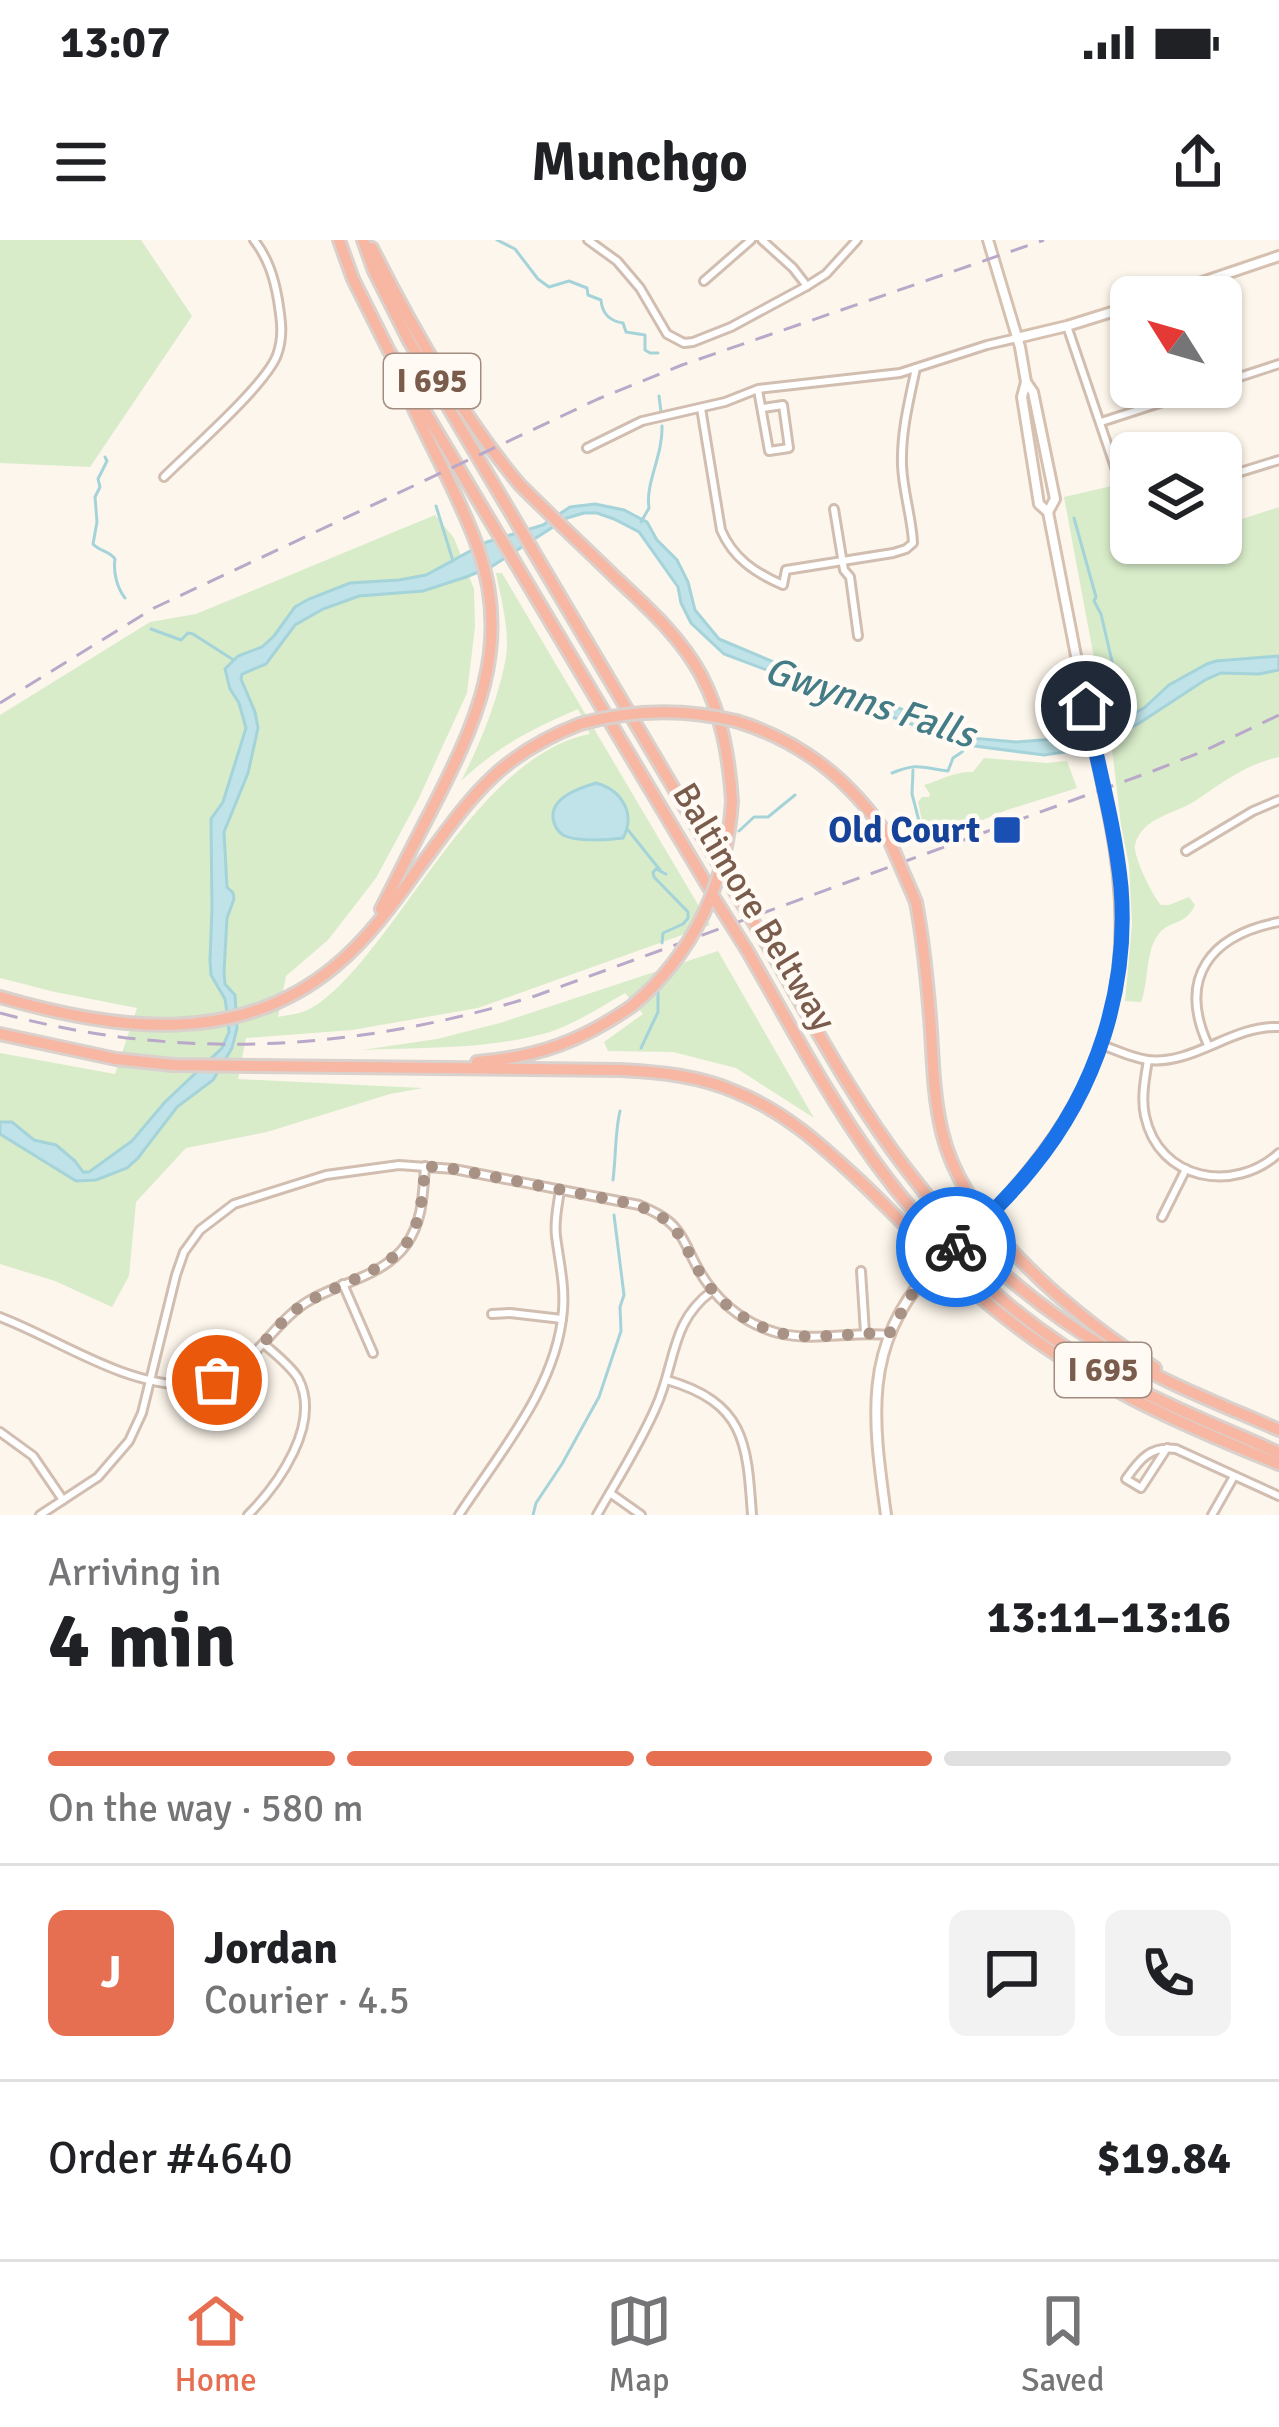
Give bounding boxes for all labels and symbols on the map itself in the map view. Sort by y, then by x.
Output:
north arrow [1110,276,1242,408]
road number: I 695 [384,354,480,408]
water label: Gwynns Falls [759,645,984,759]
pin [1035,655,1137,757]
street label: Baltimore Beltway [662,775,846,1039]
place label: Old Court [828,808,980,853]
marker: Old Court [991,814,1023,846]
courier [896,1187,1016,1307]
pin [166,1329,268,1431]
road number: I 695 [1055,1343,1151,1397]

